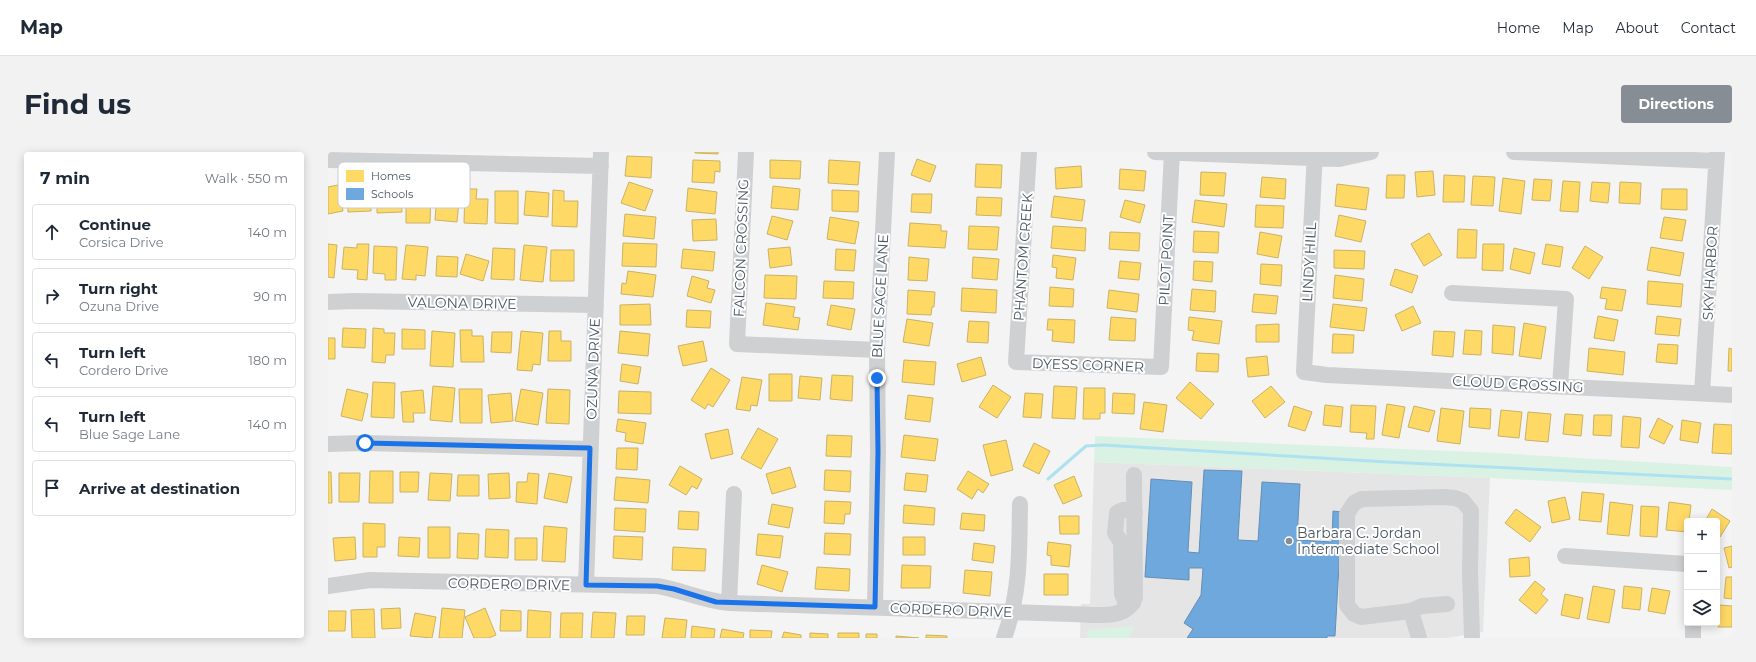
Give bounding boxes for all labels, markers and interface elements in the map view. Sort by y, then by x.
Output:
text: Map [20,16,63,39]
text: Home [1497,19,1540,37]
text: Map [1562,19,1593,37]
text: About [1615,19,1659,37]
text: Contact [1681,19,1736,37]
button: Directions [1621,85,1732,123]
text: Find us [24,87,131,121]
legend [338,162,470,208]
text: 7 min [40,168,90,188]
text: Homes [371,169,411,183]
text: Walk · 550 m [205,170,288,186]
street label: FALCON CROSSING [730,179,752,317]
text: Schools [371,187,414,201]
street label: PHANTOM CREEK [1010,192,1036,322]
street label: PILOT POINT [1155,214,1177,306]
text: Continue [79,215,151,234]
icon: ahead [41,221,63,243]
street label: LINDY HILL [1298,221,1320,302]
text: 140 m [248,224,287,240]
street label: SKY HARBOR [1699,225,1721,321]
text: Corsica Drive [79,234,164,250]
street label: BLUE SAGE LANE [868,234,892,358]
text: Turn right [79,279,158,298]
icon: right [41,285,63,307]
text: 90 m [253,288,287,304]
street label: VALONA DRIVE [407,293,517,313]
text: Ozuna Drive [79,298,159,314]
street label: OZUNA DRIVE [582,318,604,420]
text: Turn left [79,343,146,362]
icon: left [41,349,63,371]
text: 180 m [248,352,287,368]
street label: DYESS CORNER [1032,354,1144,376]
text: Cordero Drive [79,362,168,378]
route end [868,369,886,387]
street label: CLOUD CROSSING [1452,372,1584,396]
text: Turn left [79,407,146,426]
icon: left [41,413,63,435]
text: 140 m [248,416,287,432]
text: Blue Sage Lane [79,426,180,442]
route start [356,434,374,452]
icon: arrive [41,477,63,499]
text: Arrive at destination [79,479,240,498]
map controls [1684,518,1720,626]
button: + [1684,518,1720,554]
place label: Barbara C. Jordan Intermediate School [1297,524,1440,558]
marker: Barbara C. Jordan Intermediate School [1284,536,1294,546]
button: − [1684,554,1720,590]
street label: CORDERO DRIVE [448,574,570,594]
button: layers [1684,590,1720,626]
street label: CORDERO DRIVE [890,599,1012,621]

